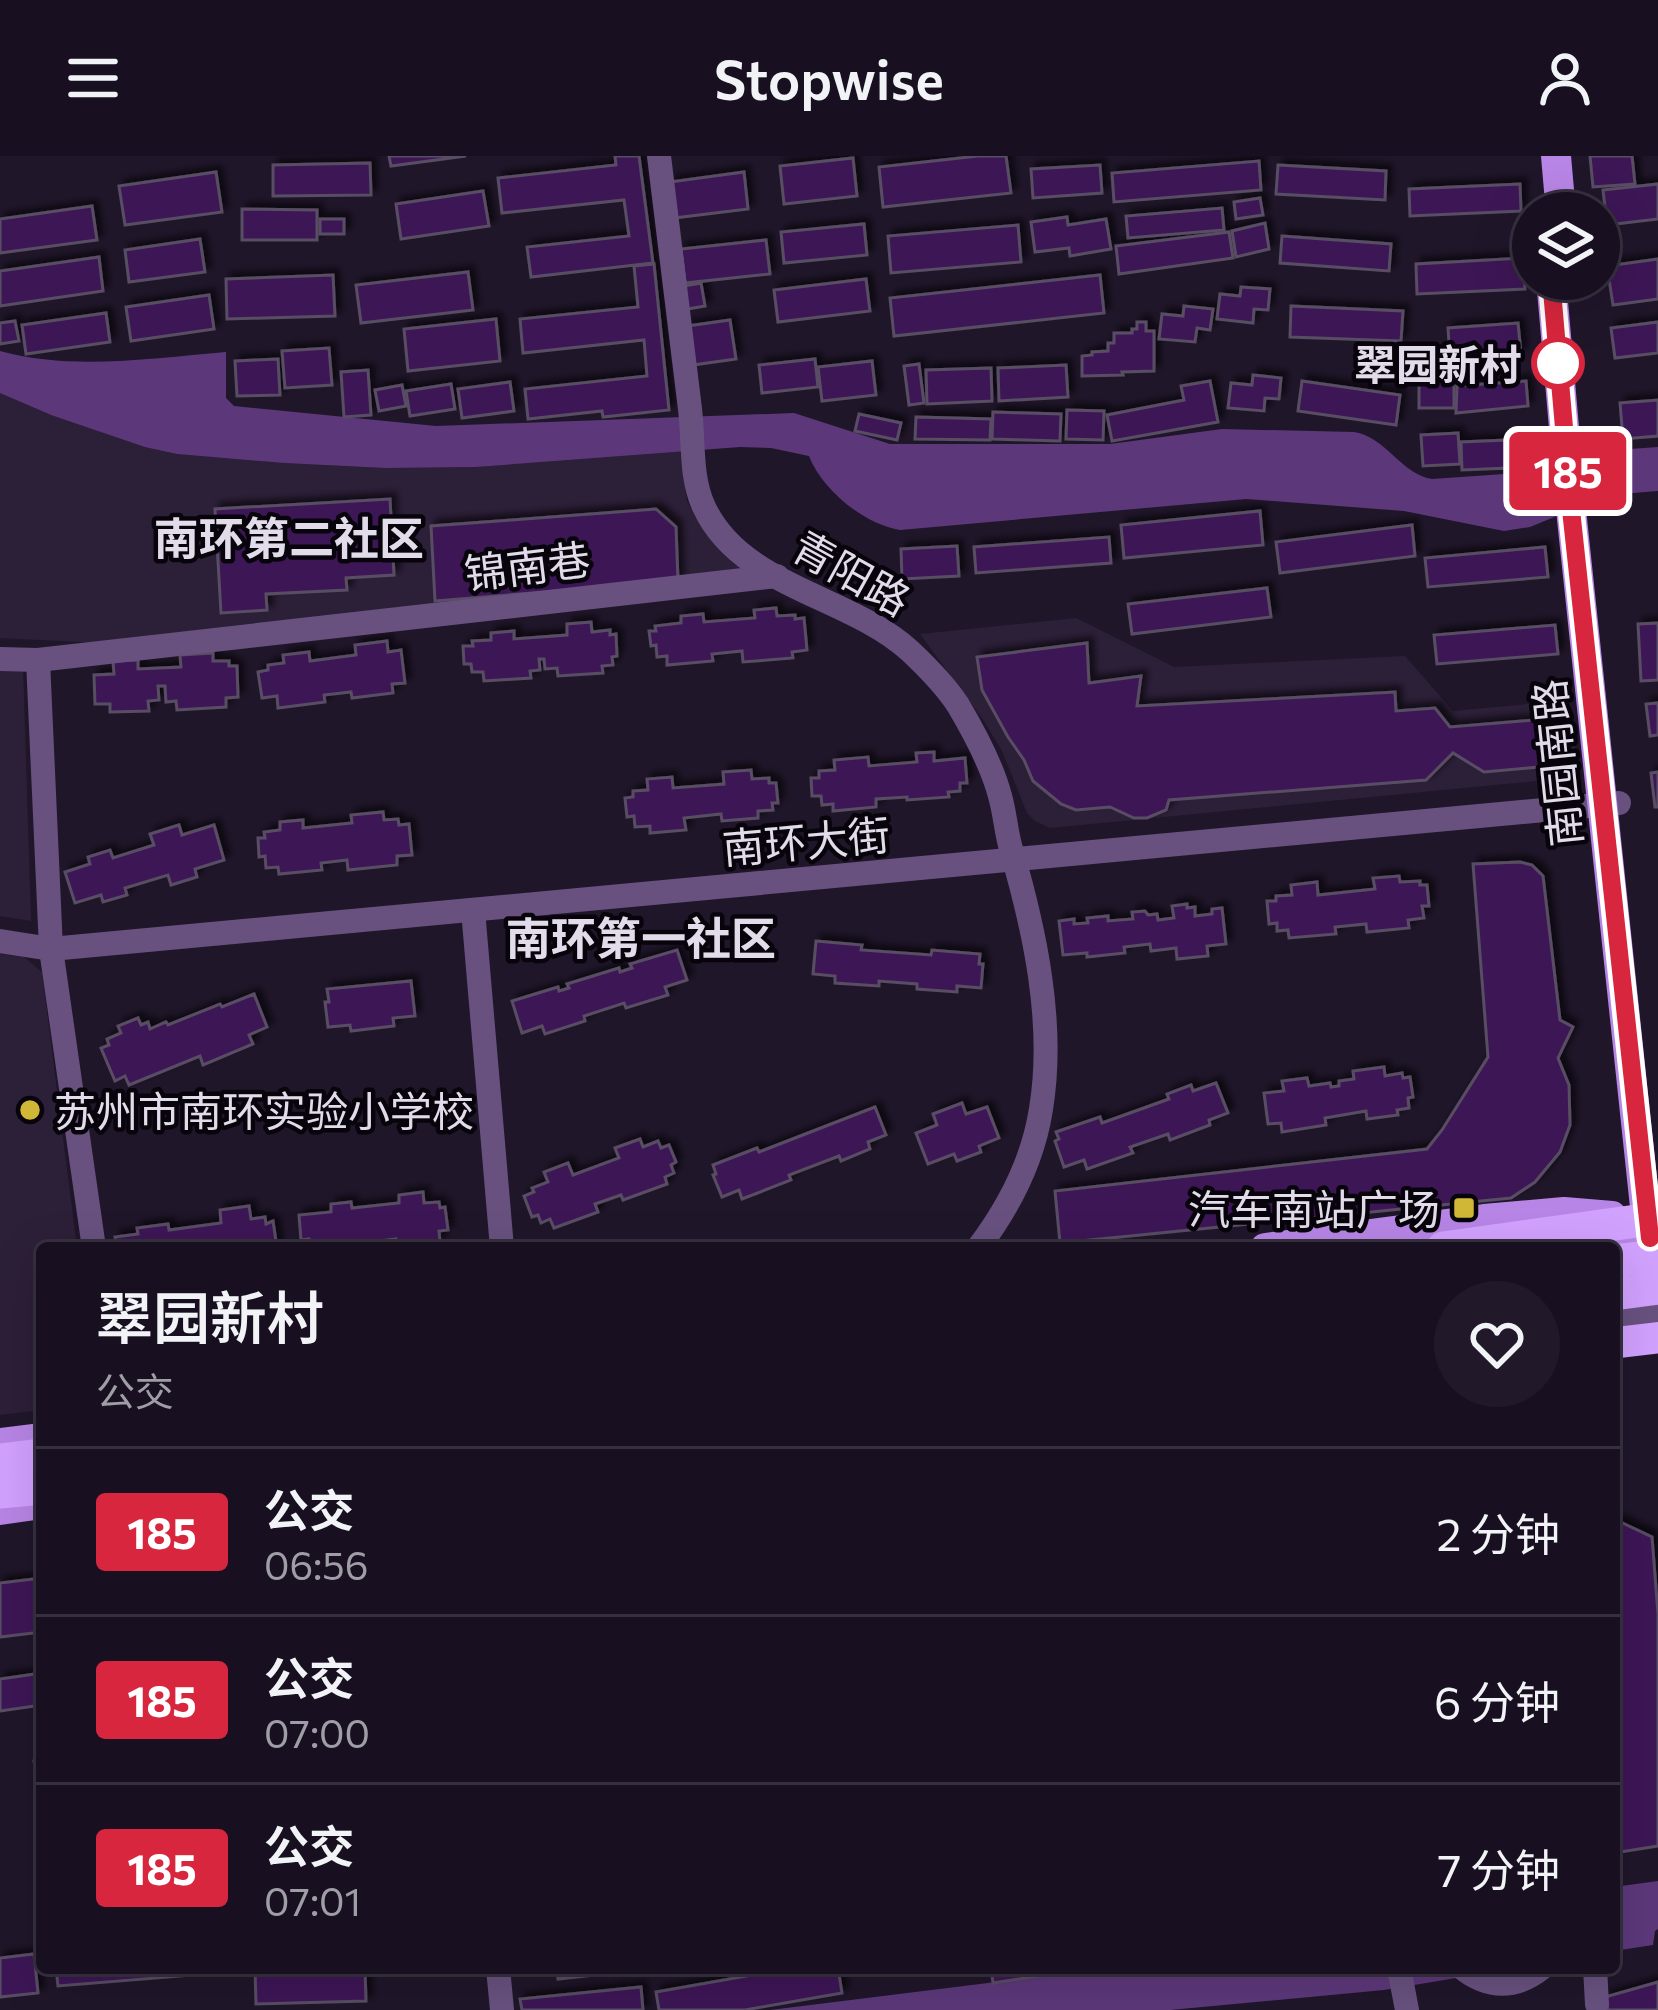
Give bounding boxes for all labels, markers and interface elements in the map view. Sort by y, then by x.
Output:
icon: menu [60,45,126,111]
text: Stopwise [714,45,944,111]
icon: person [1532,45,1598,111]
map controls [1512,192,1620,300]
button: layers [1512,192,1620,300]
place label: 翠园新村 [1354,337,1522,389]
marker: 翠园新村 [1533,338,1583,388]
line badge: 185 [1499,432,1637,510]
text: 185 [1533,445,1603,497]
district label: 南环第二社区 [154,509,424,564]
street label: 青阳路 [784,519,920,625]
street label: 锦南巷 [461,532,593,598]
street label: 南园南路 [1521,677,1591,849]
street label: 南环大街 [720,807,892,873]
district label: 南环第一社区 [506,909,776,964]
place label: 苏州市南环实验小学校 [54,1084,474,1136]
marker: 苏州市南环实验小学校 [17,1097,43,1123]
place label: 汽车南站广场 [1188,1182,1440,1234]
marker: 汽车南站广场 [1451,1195,1477,1221]
text: 翠园新村 [96,1281,324,1351]
button: heart [1434,1281,1560,1407]
text: 公交 [96,1366,174,1414]
text: 公交 [264,1481,354,1536]
text: 2 分钟 [1436,1505,1560,1560]
text: 185 [127,1506,197,1558]
text: 06:56 [264,1540,368,1588]
text: 公交 [264,1649,354,1704]
text: 6 分钟 [1434,1673,1560,1728]
text: 185 [127,1674,197,1726]
text: 07:00 [264,1708,370,1756]
text: 公交 [264,1817,354,1872]
text: 7 分钟 [1438,1841,1560,1896]
text: 185 [127,1842,197,1894]
text: 07:01 [264,1876,361,1924]

